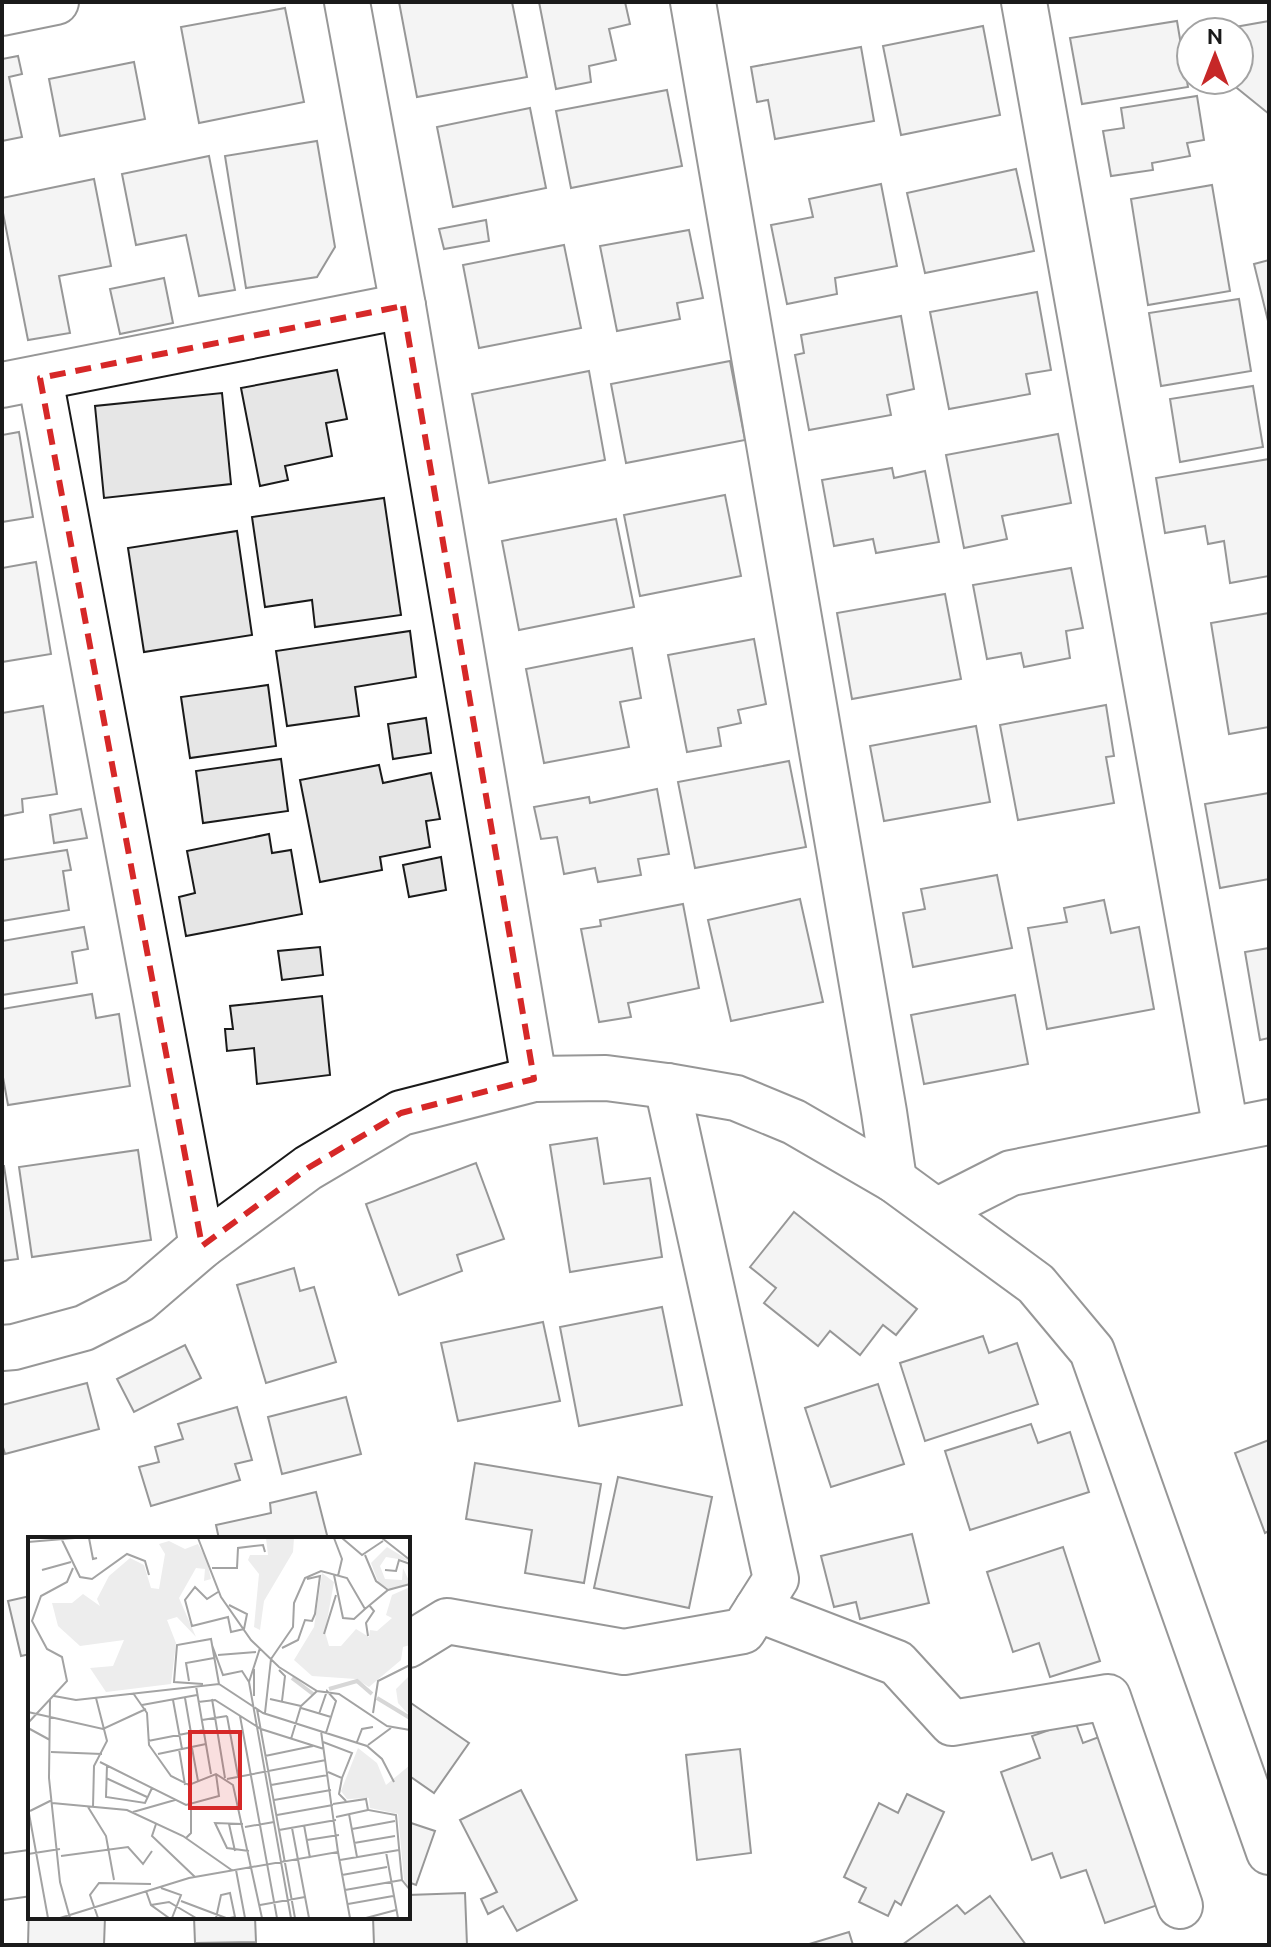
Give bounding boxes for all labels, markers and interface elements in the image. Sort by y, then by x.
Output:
north arrow [1175,16,1255,96]
text: N [1207,23,1223,48]
inset map [28,1537,410,1919]

